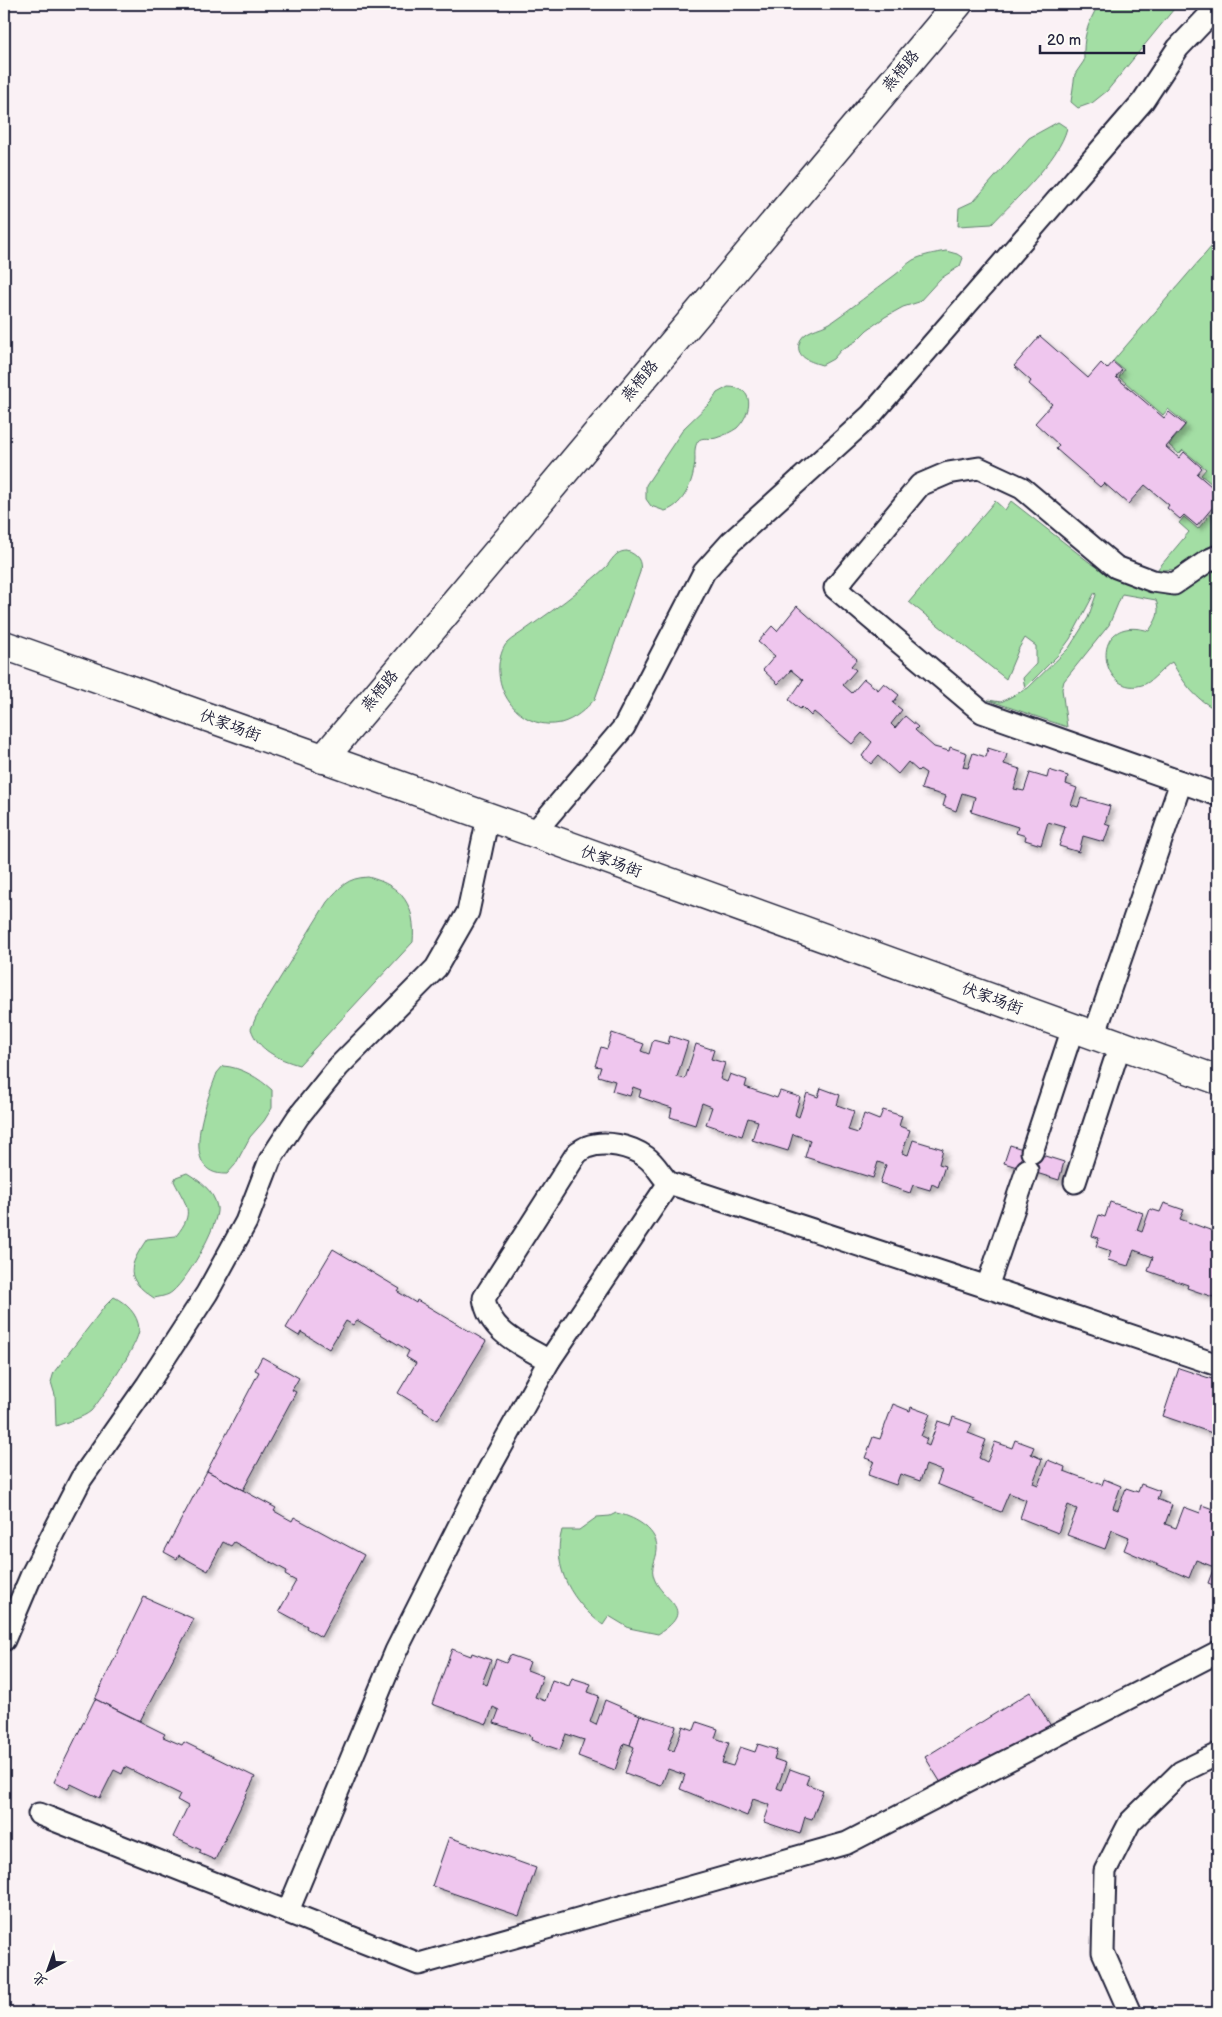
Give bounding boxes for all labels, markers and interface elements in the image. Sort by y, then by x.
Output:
scale bar [1040,22,1143,54]
text: 20 m [1047,31,1081,50]
street label: 燕栖路 [878,47,924,95]
street label: 燕栖路 [617,357,663,405]
street label: 燕栖路 [357,667,403,715]
street label: 伏家场街 [197,706,263,746]
street label: 伏家场街 [578,842,644,882]
street label: 伏家场街 [959,979,1025,1019]
north arrow [22,1944,72,1994]
text: 北 [29,1968,51,1990]

